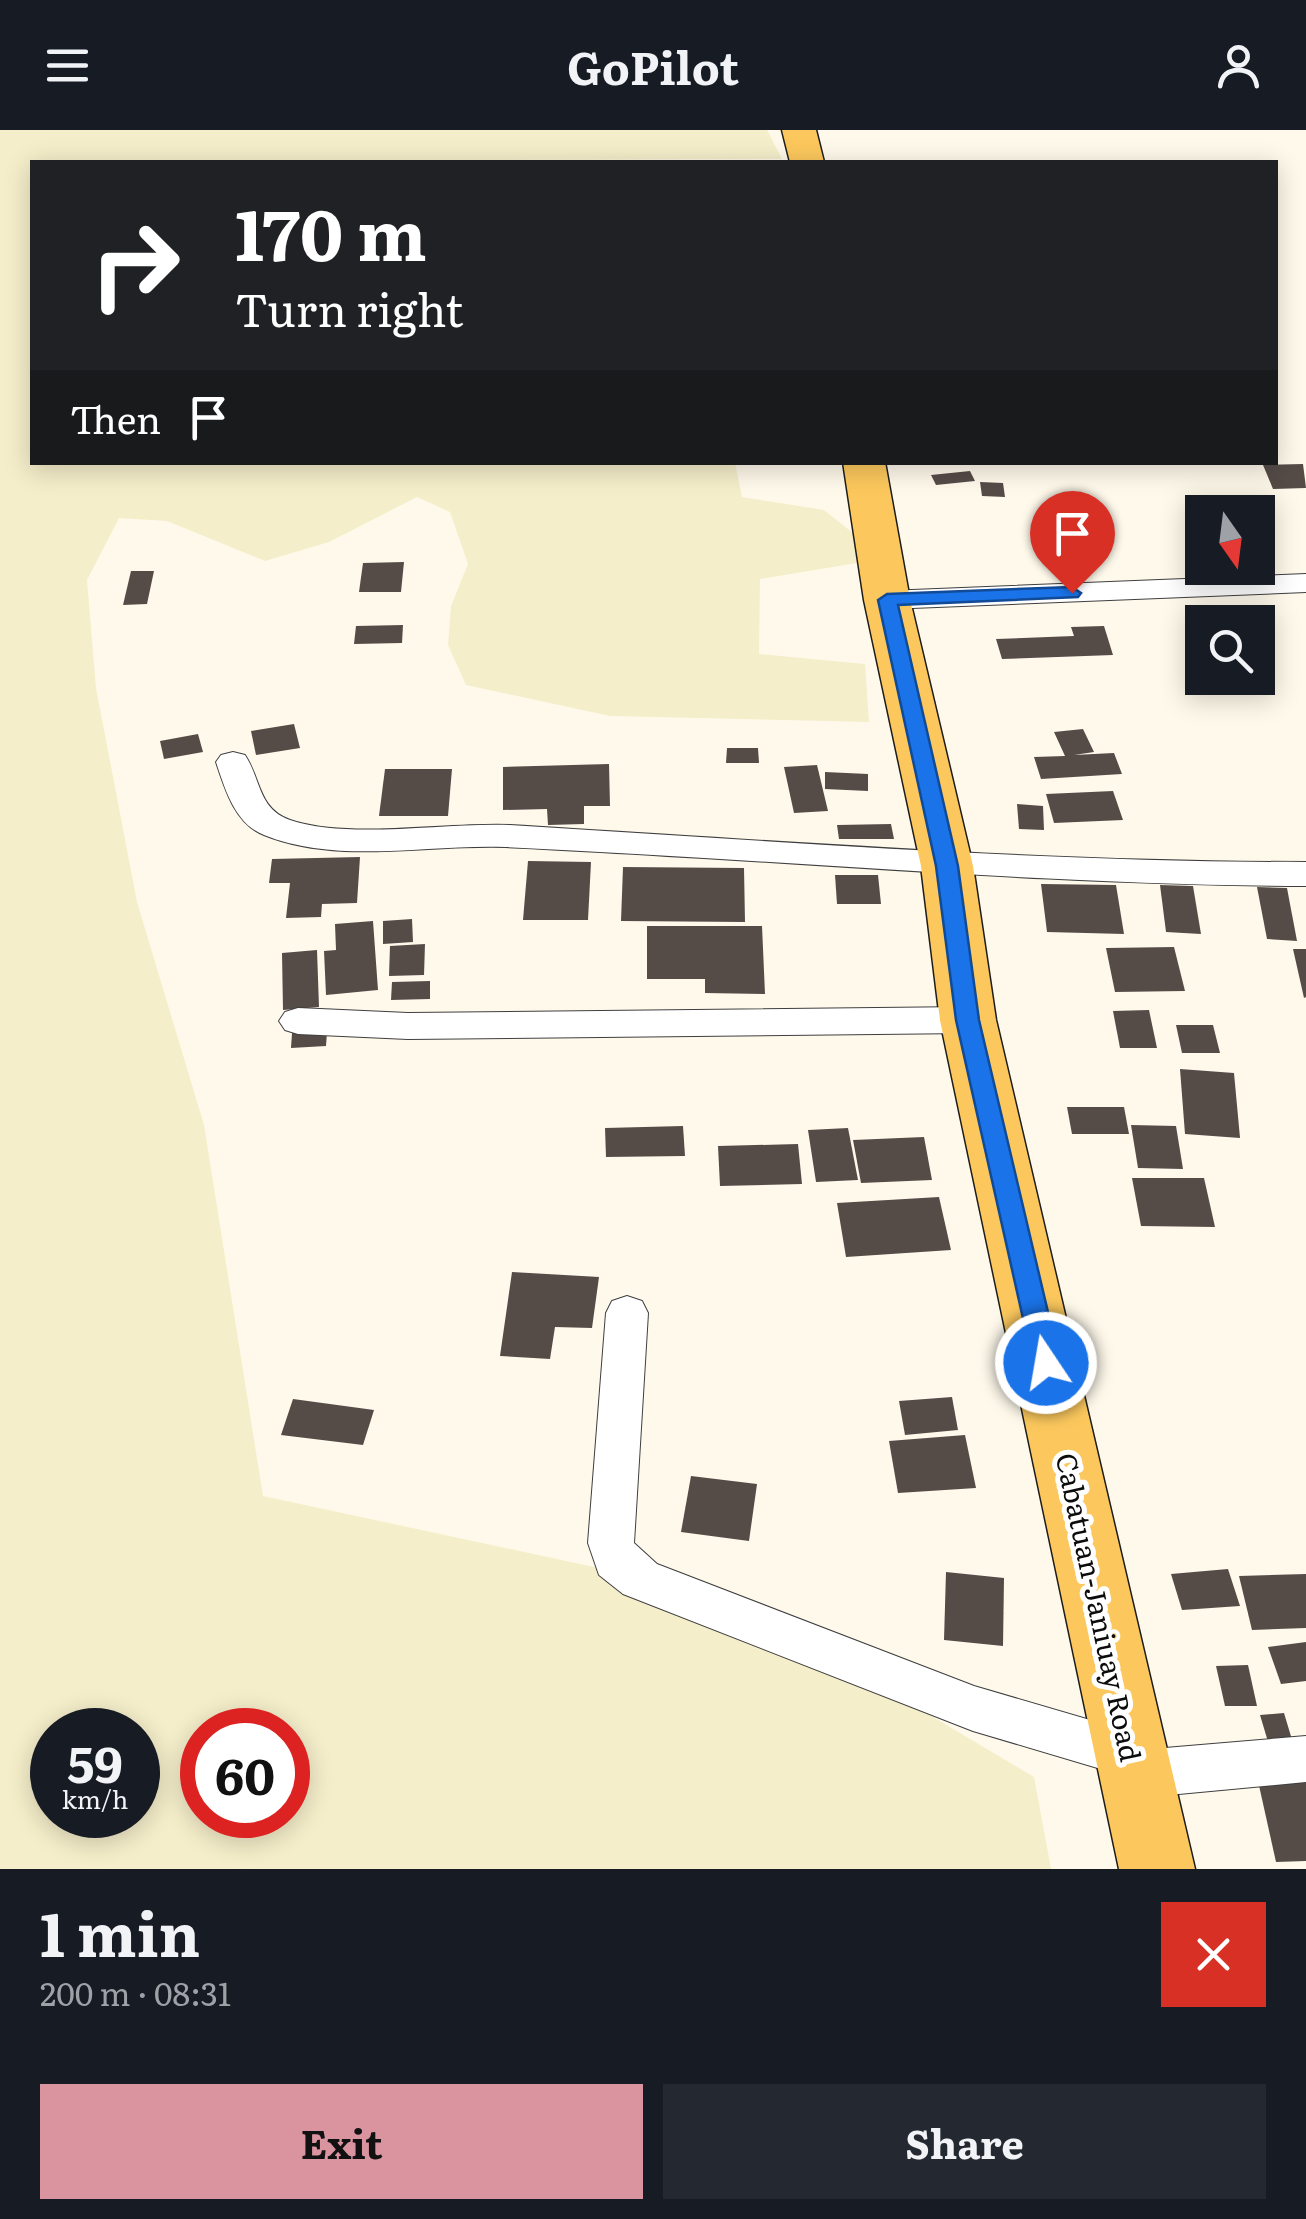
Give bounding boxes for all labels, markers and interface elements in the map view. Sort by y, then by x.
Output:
text: GoPilot [567,32,739,99]
icon: menu [40,38,95,93]
icon: person [1211,38,1266,93]
text: 170 m [235,179,427,283]
icon: right [70,200,200,330]
text: Turn right [235,274,463,341]
text: Then [70,389,161,446]
icon: arrive [181,390,236,445]
pin [1030,491,1115,594]
north arrow [1185,495,1275,585]
map controls [1185,495,1275,695]
icon: arrive [1045,506,1100,561]
button: search [1185,605,1275,695]
position arrow [994,1311,1098,1415]
street label: Cabatuan-Janiuay Road [1047,1449,1153,1765]
speed limit sign: 60 [180,1708,310,1838]
text: 59 [67,1724,123,1798]
text: km/h [62,1780,128,1817]
text: 1 min [40,1886,200,1975]
button: close [1161,1902,1266,2007]
text: 200 m · 08:31 [40,1968,231,2016]
button: Exit [40,2084,643,2199]
button: Share [663,2084,1266,2199]

